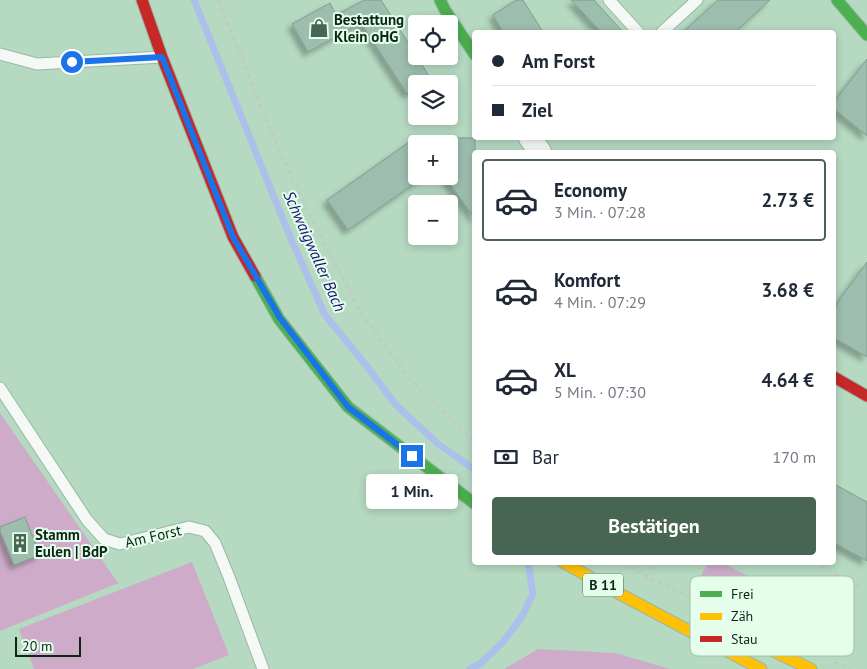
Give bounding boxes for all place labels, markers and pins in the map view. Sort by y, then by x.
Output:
place label: Bestattung Klein oHG [334,10,404,46]
shop icon: Bestattung Klein oHG [308,17,330,39]
place label: Stamm Eulen | BdP [35,525,108,561]
building icon: Stamm Eulen | BdP [9,532,31,554]

